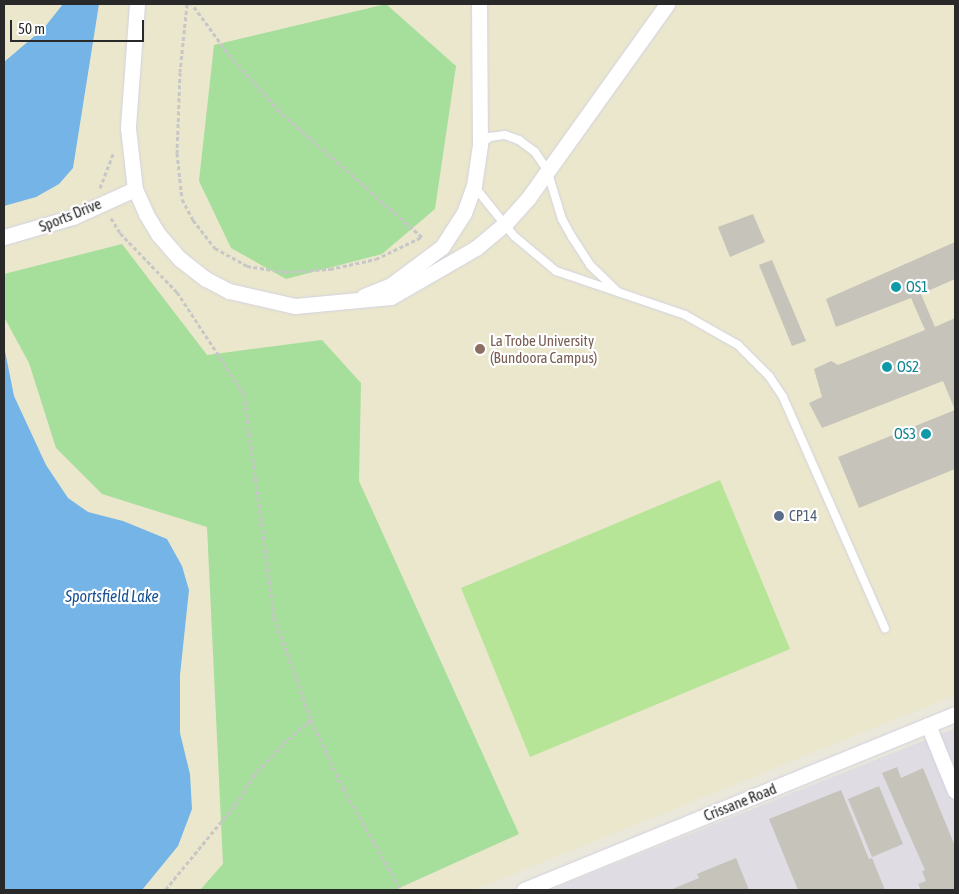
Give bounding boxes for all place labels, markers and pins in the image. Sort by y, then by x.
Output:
place label: OS1 [906,278,928,296]
marker: OS1 [890,281,902,293]
place label: La Trobe University (Bundoora Campus) [490,331,597,366]
marker: La Trobe University (Bundoora Campus) [474,343,486,355]
place label: OS2 [897,358,919,376]
marker: OS2 [881,361,893,373]
place label: OS3 [894,425,916,443]
marker: OS3 [920,428,932,440]
place label: CP14 [789,507,817,525]
marker: CP14 [773,510,785,522]

